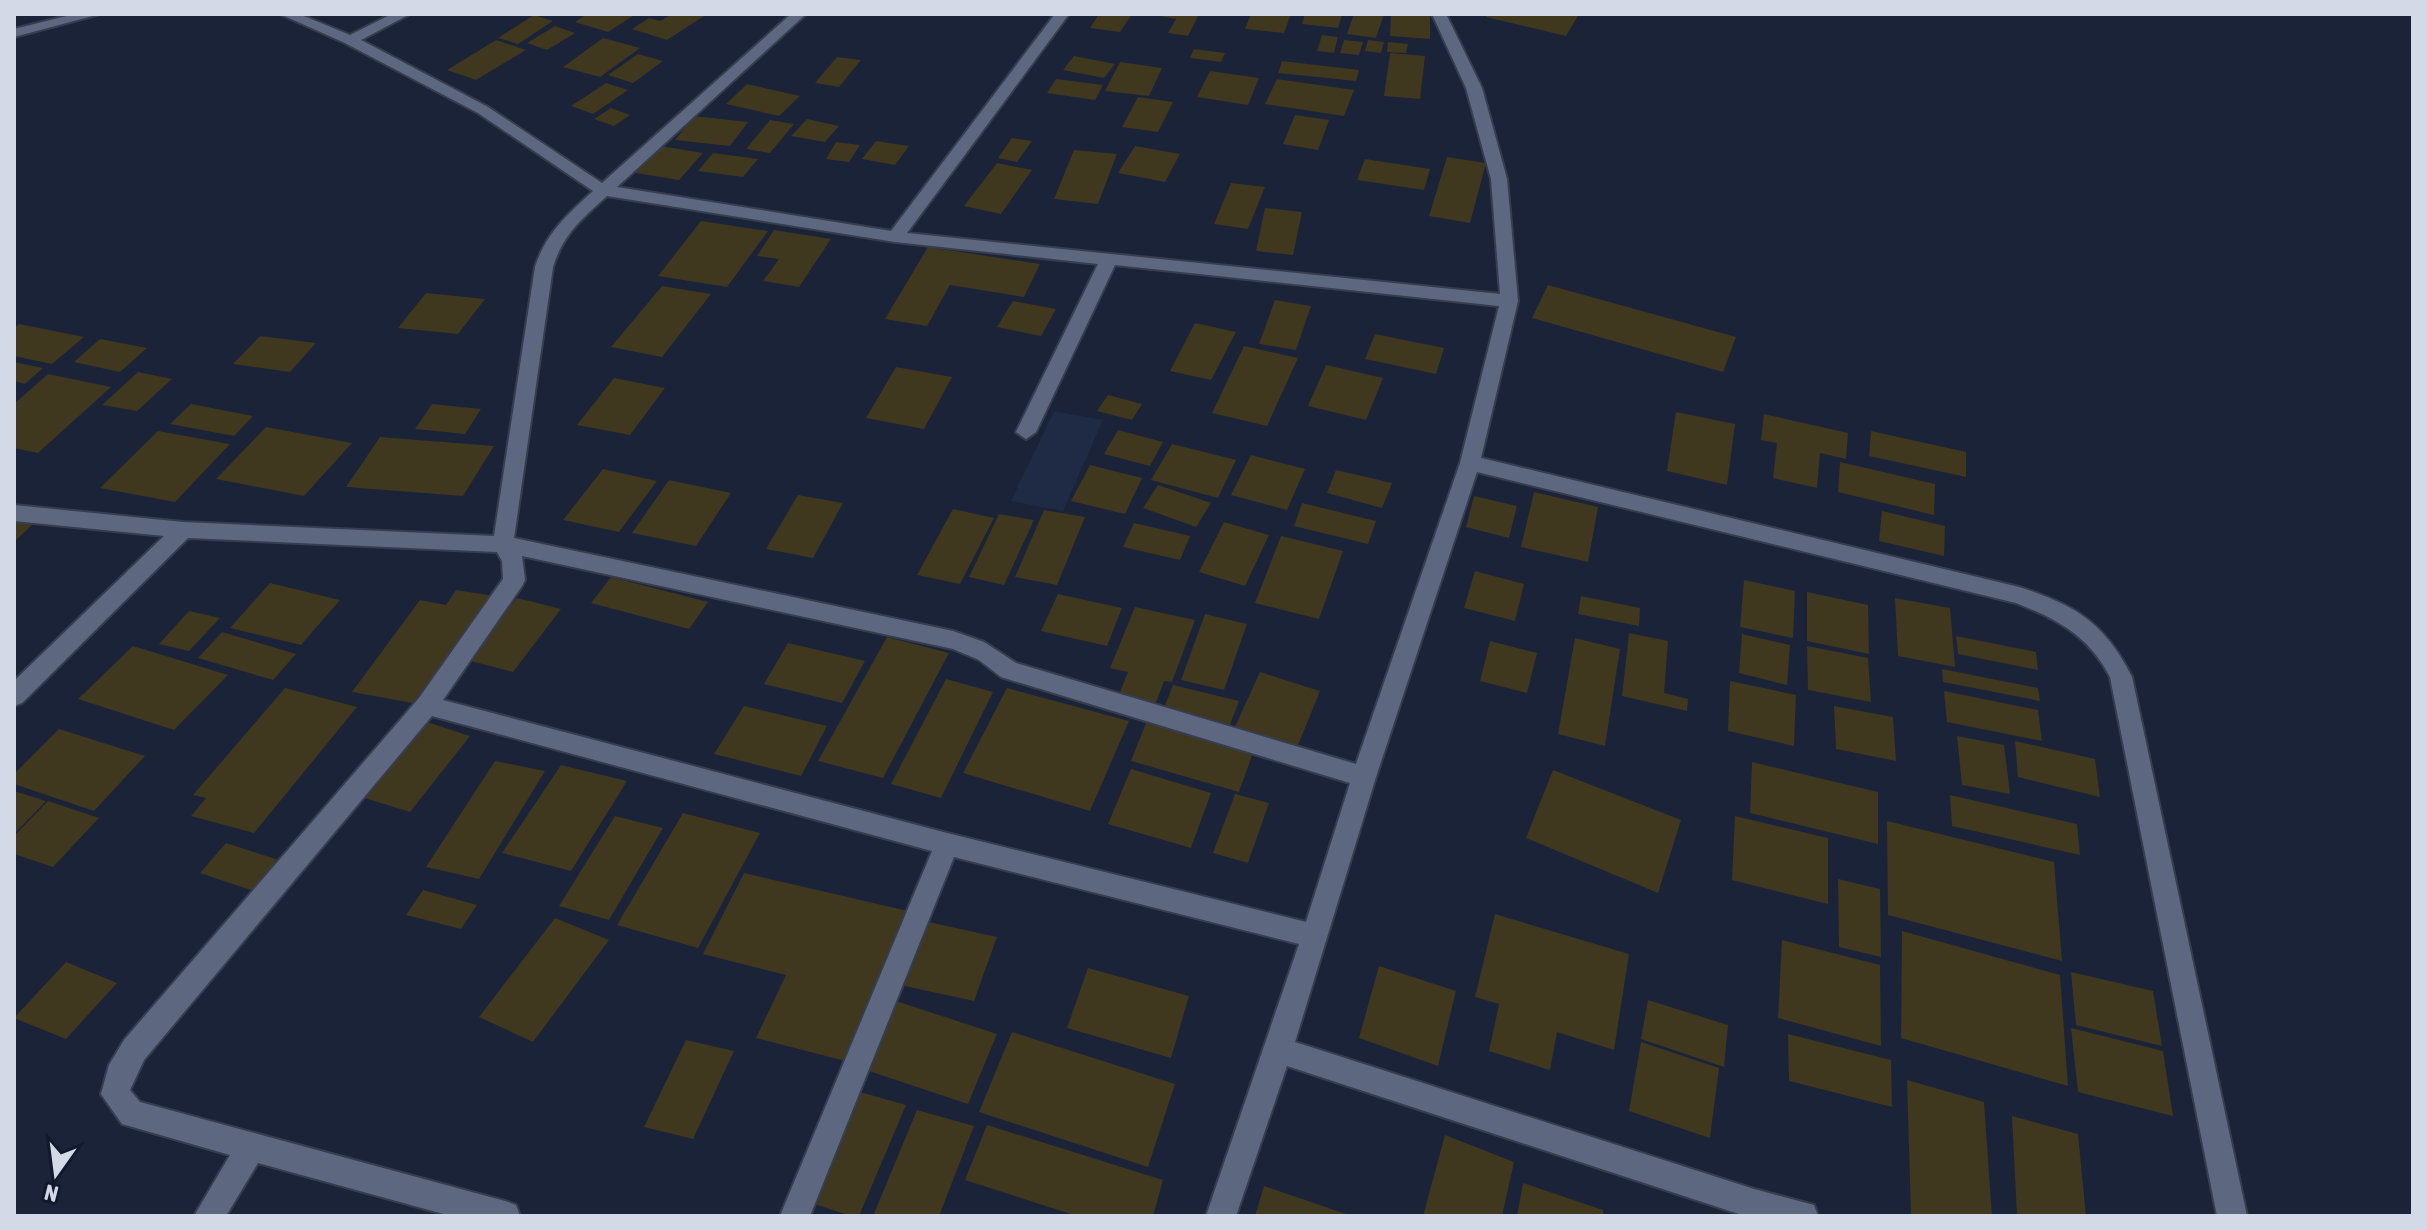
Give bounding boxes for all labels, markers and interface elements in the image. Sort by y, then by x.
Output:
north arrow [16,1134,96,1214]
text: N [42,1179,61,1208]

